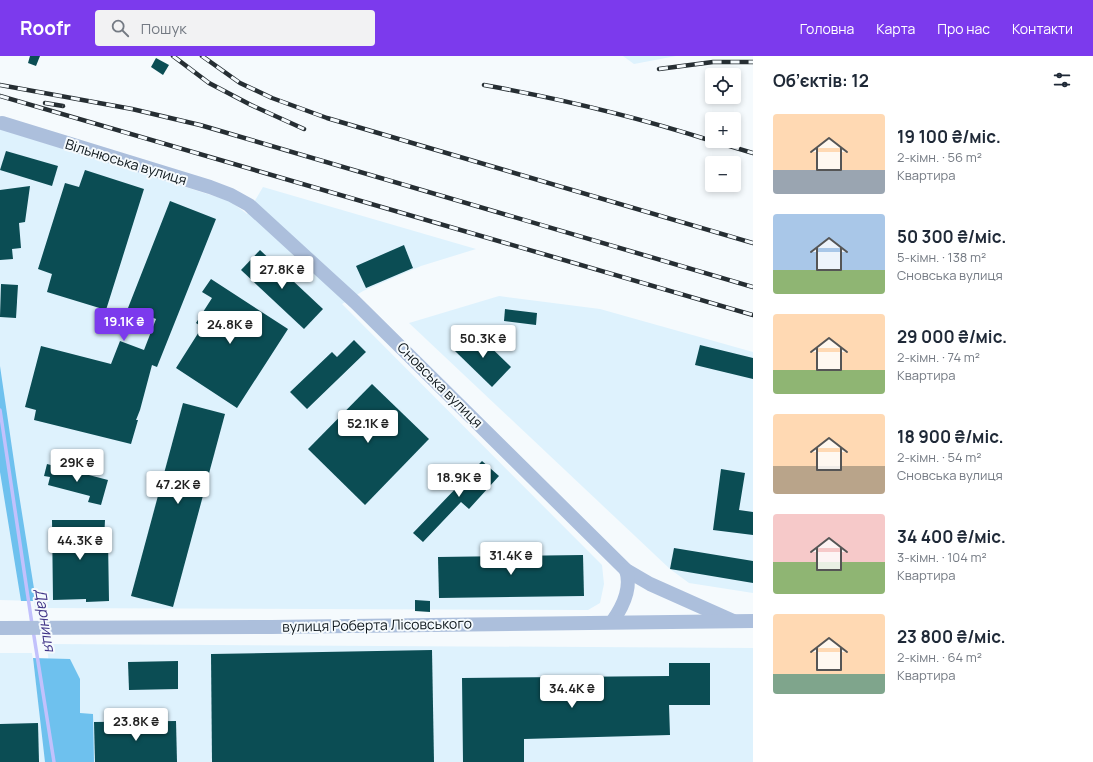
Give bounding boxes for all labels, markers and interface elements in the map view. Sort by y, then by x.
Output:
search box [95,10,375,46]
text: Roofr [20,15,71,41]
icon: search [109,17,131,39]
text: Пошук [141,18,187,39]
text: Головна [800,19,854,38]
text: Карта [876,19,915,38]
text: Про нас [937,19,990,38]
text: Контакти [1012,19,1073,38]
map controls [705,68,741,192]
button: locate [705,68,741,104]
text: Об’єктів: 12 [773,69,869,92]
icon: filters [1051,69,1073,91]
button: + [705,112,741,148]
text: 19 100 ₴/міс. [897,125,1001,148]
icon: home [805,130,853,178]
street label: Вільнюська вулиця [63,134,189,189]
text: 2-кімн. · 56 m² [897,148,982,166]
button: − [705,156,741,192]
text: Квартира [897,166,956,184]
text: 50 300 ₴/міс. [897,225,1006,248]
icon: home [805,230,853,278]
text: 5-кімн. · 138 m² [897,248,986,266]
pin: 27.8K ₴ [245,256,319,290]
text: 27.8K ₴ [259,260,305,278]
text: Сновська вулиця [897,266,1003,284]
pin: 19.1K ₴ [87,308,161,342]
pin: 24.8K ₴ [193,311,267,345]
text: 19.1K ₴ [104,312,144,330]
text: 24.8K ₴ [207,315,253,333]
pin: 50.3K ₴ [446,325,520,359]
text: 29 000 ₴/міс. [897,325,1007,348]
text: 50.3K ₴ [460,329,506,347]
icon: home [805,330,853,378]
street label: Сновська вулиця [393,338,487,432]
text: 2-кімн. · 74 m² [897,348,980,366]
text: Квартира [897,366,956,384]
pin: 52.1K ₴ [331,410,405,444]
text: 52.1K ₴ [347,414,389,432]
text: 18 900 ₴/міс. [897,425,1004,448]
icon: home [805,430,853,478]
text: 2-кімн. · 54 m² [897,448,981,466]
pin: 29K ₴ [49,449,105,483]
text: 29K ₴ [60,453,94,471]
pin: 18.9K ₴ [422,464,496,498]
text: Сновська вулиця [897,466,1003,484]
text: 18.9K ₴ [437,468,481,486]
pin: 47.2K ₴ [141,471,215,505]
text: 47.2K ₴ [155,475,201,493]
text: 34 400 ₴/міс. [897,525,1006,548]
pin: 44.3K ₴ [43,527,117,561]
icon: home [805,530,853,578]
text: 44.3K ₴ [57,531,103,549]
pin: 31.4K ₴ [474,542,548,576]
text: 31.4K ₴ [489,546,533,564]
text: 3-кімн. · 104 m² [897,548,987,566]
text: Квартира [897,566,956,584]
water label: Дарниця [30,587,61,654]
street label: вулиця Роберта Лісовського [282,613,472,636]
text: 23 800 ₴/міс. [897,625,1006,648]
icon: home [805,630,853,678]
text: 2-кімн. · 64 m² [897,648,982,666]
text: Квартира [897,666,956,684]
pin: 34.4K ₴ [535,675,609,709]
text: 34.4K ₴ [549,679,595,697]
pin: 23.8K ₴ [99,708,173,742]
text: 23.8K ₴ [113,712,159,730]

